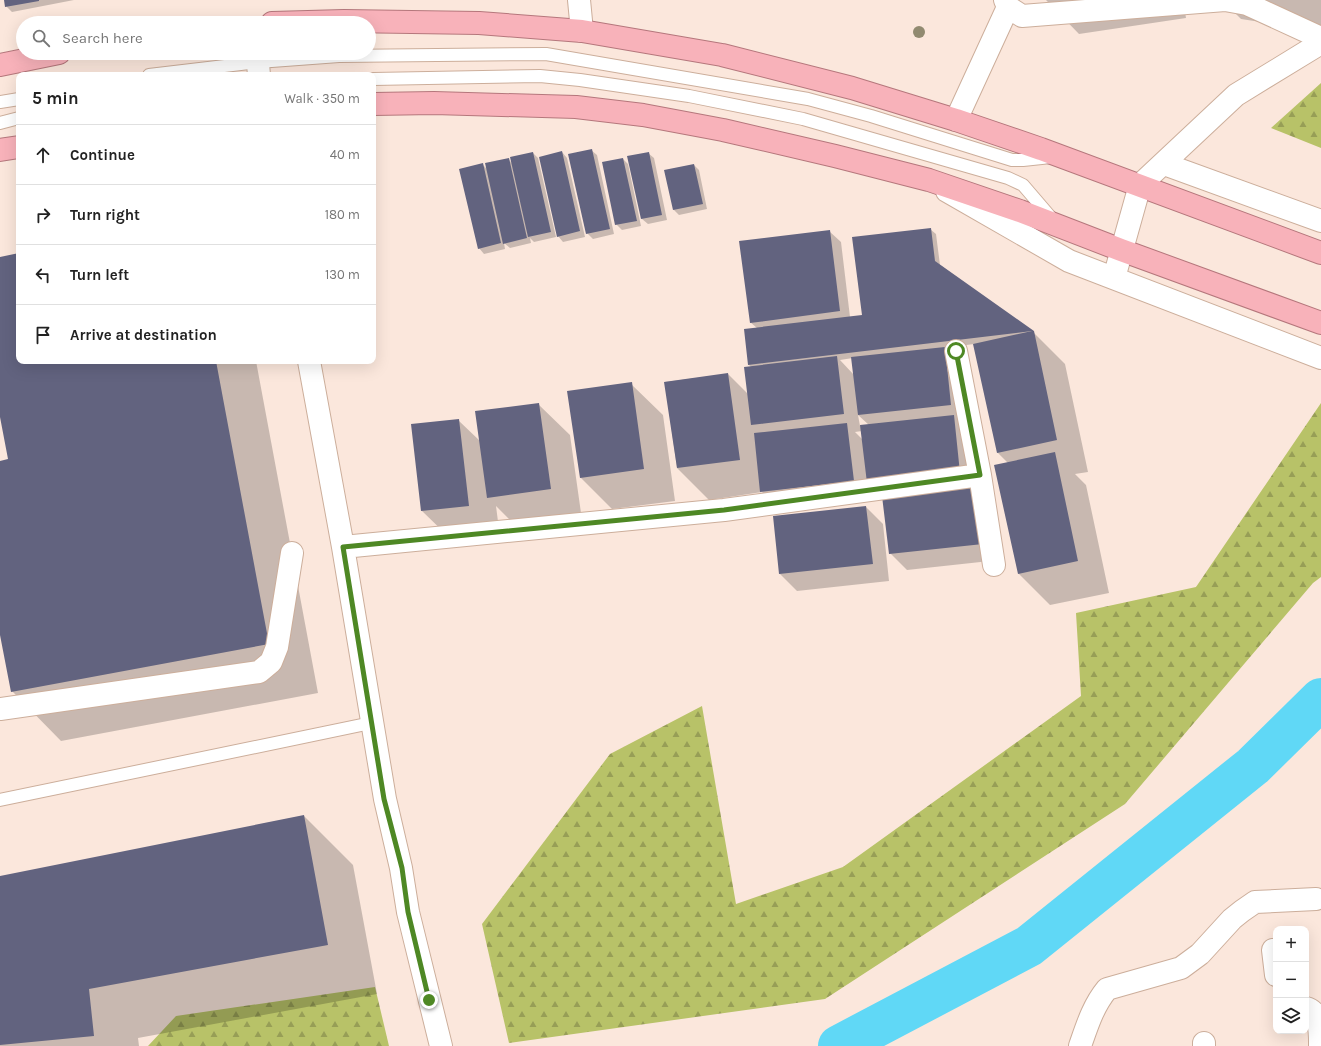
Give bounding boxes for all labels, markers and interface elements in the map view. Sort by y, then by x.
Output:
search box [16,16,376,60]
icon: search [30,27,52,49]
text: Search here [62,29,143,47]
text: 5 min [32,88,79,108]
text: Walk · 350 m [284,91,360,106]
icon: ahead [32,144,54,166]
text: Continue [70,146,135,164]
text: 40 m [330,147,360,162]
icon: right [32,204,54,226]
text: Turn right [70,206,140,224]
text: 180 m [325,207,360,222]
icon: left [32,264,54,286]
text: Turn left [70,266,129,284]
text: 130 m [325,267,360,282]
icon: arrive [32,324,54,346]
text: Arrive at destination [70,326,217,344]
route start [947,342,965,360]
map controls [1273,926,1309,1034]
button: + [1273,926,1309,962]
button: − [1273,962,1309,998]
route end [420,991,438,1009]
button: layers [1273,998,1309,1034]

